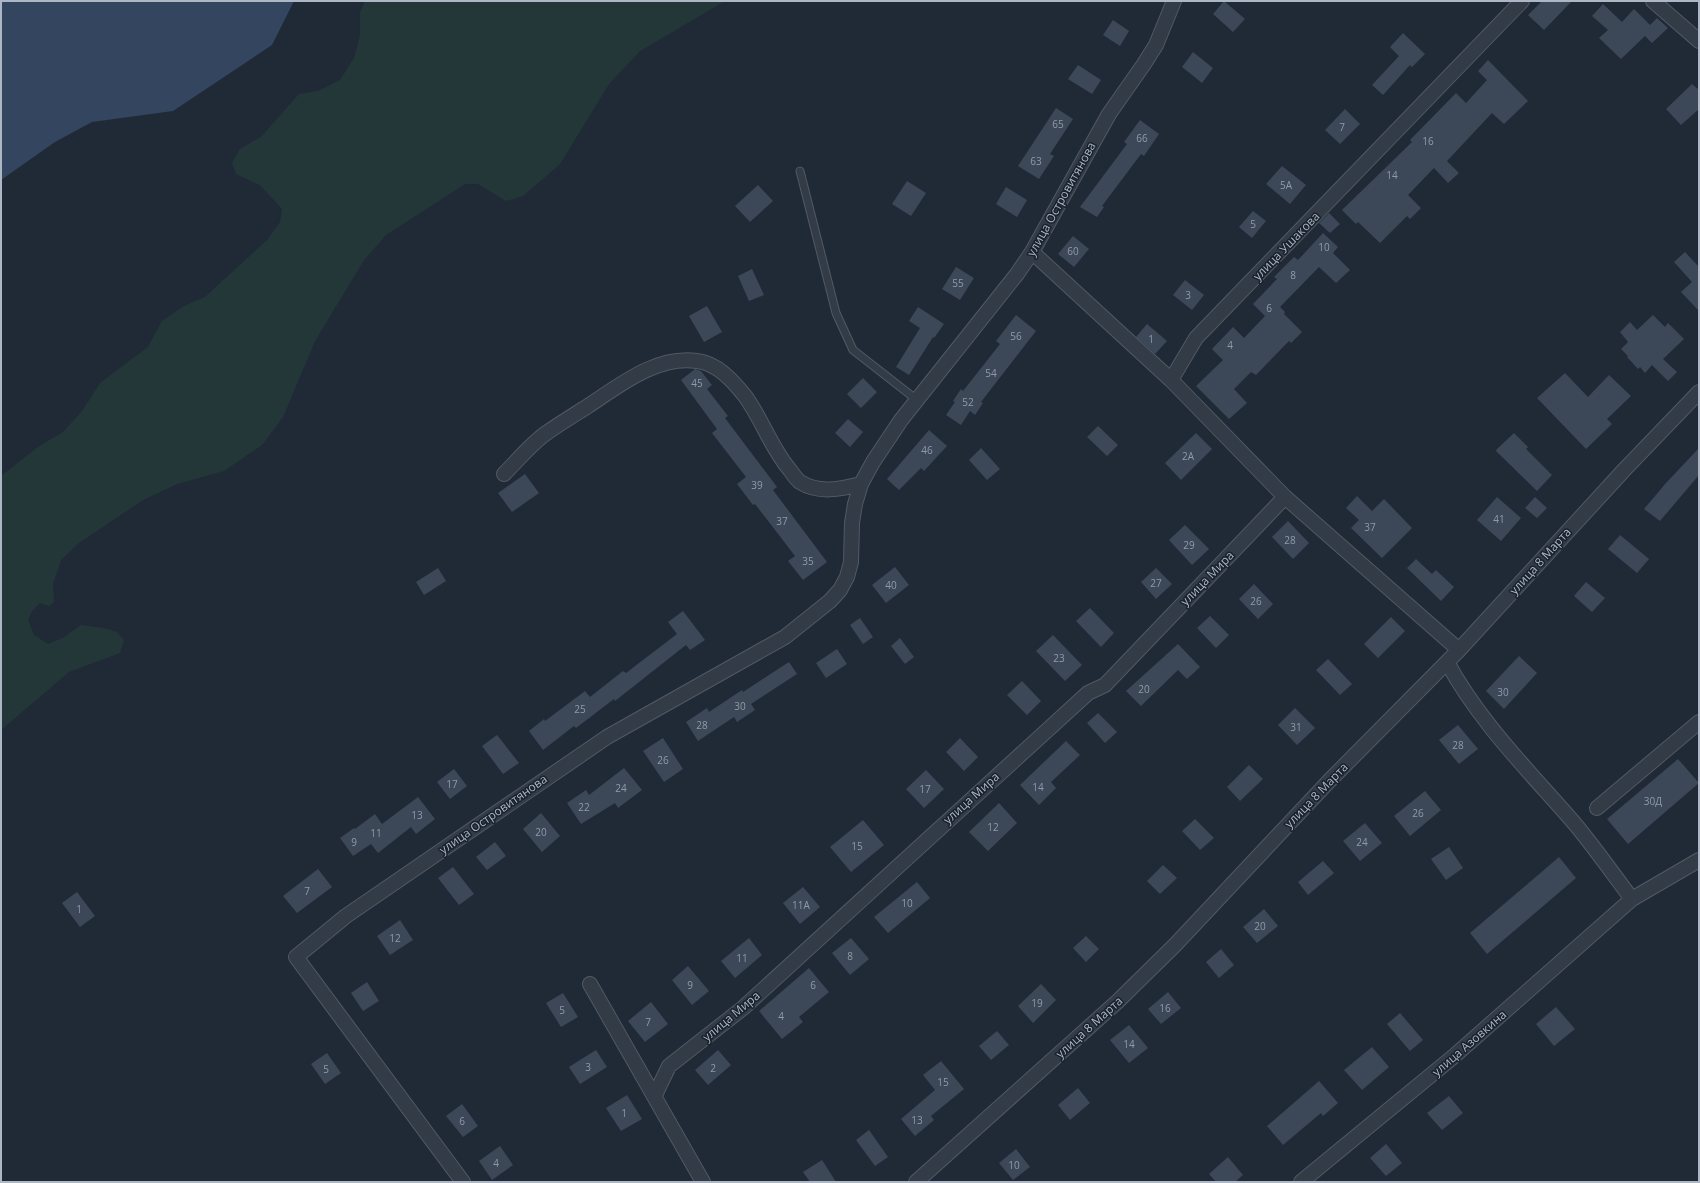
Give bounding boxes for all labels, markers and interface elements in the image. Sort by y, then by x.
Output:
house number: 65 [1052,117,1064,131]
house number: 7 [1339,120,1345,134]
house number: 66 [1136,131,1148,145]
house number: 16 [1422,134,1434,148]
street label: улица Островитянова [1022,139,1100,259]
house number: 63 [1030,154,1042,168]
house number: 14 [1386,168,1398,182]
house number: 5А [1280,178,1293,192]
street label: улица Ушакова [1249,208,1323,284]
house number: 5 [1250,217,1256,231]
house number: 10 [1318,240,1330,254]
house number: 60 [1067,244,1079,258]
house number: 8 [1290,268,1296,282]
house number: 55 [952,276,964,290]
house number: 3 [1185,288,1191,302]
house number: 6 [1266,301,1272,315]
house number: 56 [1010,329,1022,343]
house number: 1 [1148,332,1154,346]
house number: 4 [1227,338,1233,352]
house number: 54 [985,366,997,380]
house number: 45 [691,376,703,390]
house number: 52 [962,395,974,409]
house number: 46 [921,443,933,457]
house number: 2А [1182,449,1195,463]
house number: 39 [751,478,763,492]
house number: 41 [1493,512,1505,526]
house number: 37 [776,514,788,528]
house number: 37 [1364,520,1376,534]
street label: улица 8 Марта [1505,524,1575,598]
house number: 28 [1284,533,1296,547]
house number: 29 [1183,538,1195,552]
street label: улица Мира [1176,547,1238,609]
house number: 35 [802,554,814,568]
house number: 27 [1150,576,1162,590]
house number: 40 [885,578,897,592]
house number: 26 [1250,594,1262,608]
house number: 23 [1053,651,1065,665]
house number: 20 [1138,682,1150,696]
house number: 30 [1497,685,1509,699]
house number: 30 [734,699,746,713]
house number: 25 [574,702,586,716]
house number: 28 [696,718,708,732]
house number: 31 [1290,720,1302,734]
house number: 28 [1452,738,1464,752]
house number: 26 [657,753,669,767]
street label: улица 8 Марта [1280,759,1352,831]
street label: улица Мира [939,768,1003,828]
street label: улица Островитянова [436,770,550,858]
house number: 17 [446,777,458,791]
house number: 14 [1032,780,1044,794]
house number: 24 [615,781,627,795]
house number: 17 [919,782,931,796]
house number: 30Д [1644,794,1662,808]
house number: 22 [578,800,590,814]
house number: 26 [1412,806,1424,820]
house number: 13 [411,808,423,822]
house number: 12 [987,820,999,834]
house number: 20 [535,825,547,839]
house number: 11 [370,826,382,840]
house number: 9 [351,835,357,849]
house number: 24 [1356,835,1368,849]
house number: 15 [851,839,863,853]
house number: 7 [304,884,310,898]
house number: 10 [901,896,913,910]
house number: 11А [792,898,811,912]
house number: 1 [76,902,82,916]
house number: 20 [1254,919,1266,933]
house number: 12 [389,931,401,945]
house number: 8 [847,949,853,963]
house number: 11 [736,951,748,965]
house number: 9 [687,978,693,992]
house number: 6 [810,978,816,992]
street label: улица Мира [699,987,763,1045]
street label: улица 8 Марта [1052,992,1126,1062]
house number: 19 [1031,996,1043,1010]
house number: 16 [1159,1001,1171,1015]
house number: 5 [559,1003,565,1017]
street label: улица Азовкина [1428,1006,1510,1080]
house number: 4 [778,1009,784,1023]
house number: 7 [645,1015,651,1029]
house number: 14 [1123,1037,1135,1051]
house number: 3 [585,1060,591,1074]
house number: 2 [710,1061,716,1075]
house number: 5 [323,1062,329,1076]
house number: 15 [937,1075,949,1089]
house number: 1 [621,1106,627,1120]
house number: 13 [911,1113,923,1127]
house number: 6 [459,1114,465,1128]
house number: 4 [493,1156,499,1170]
house number: 10 [1008,1158,1020,1172]

